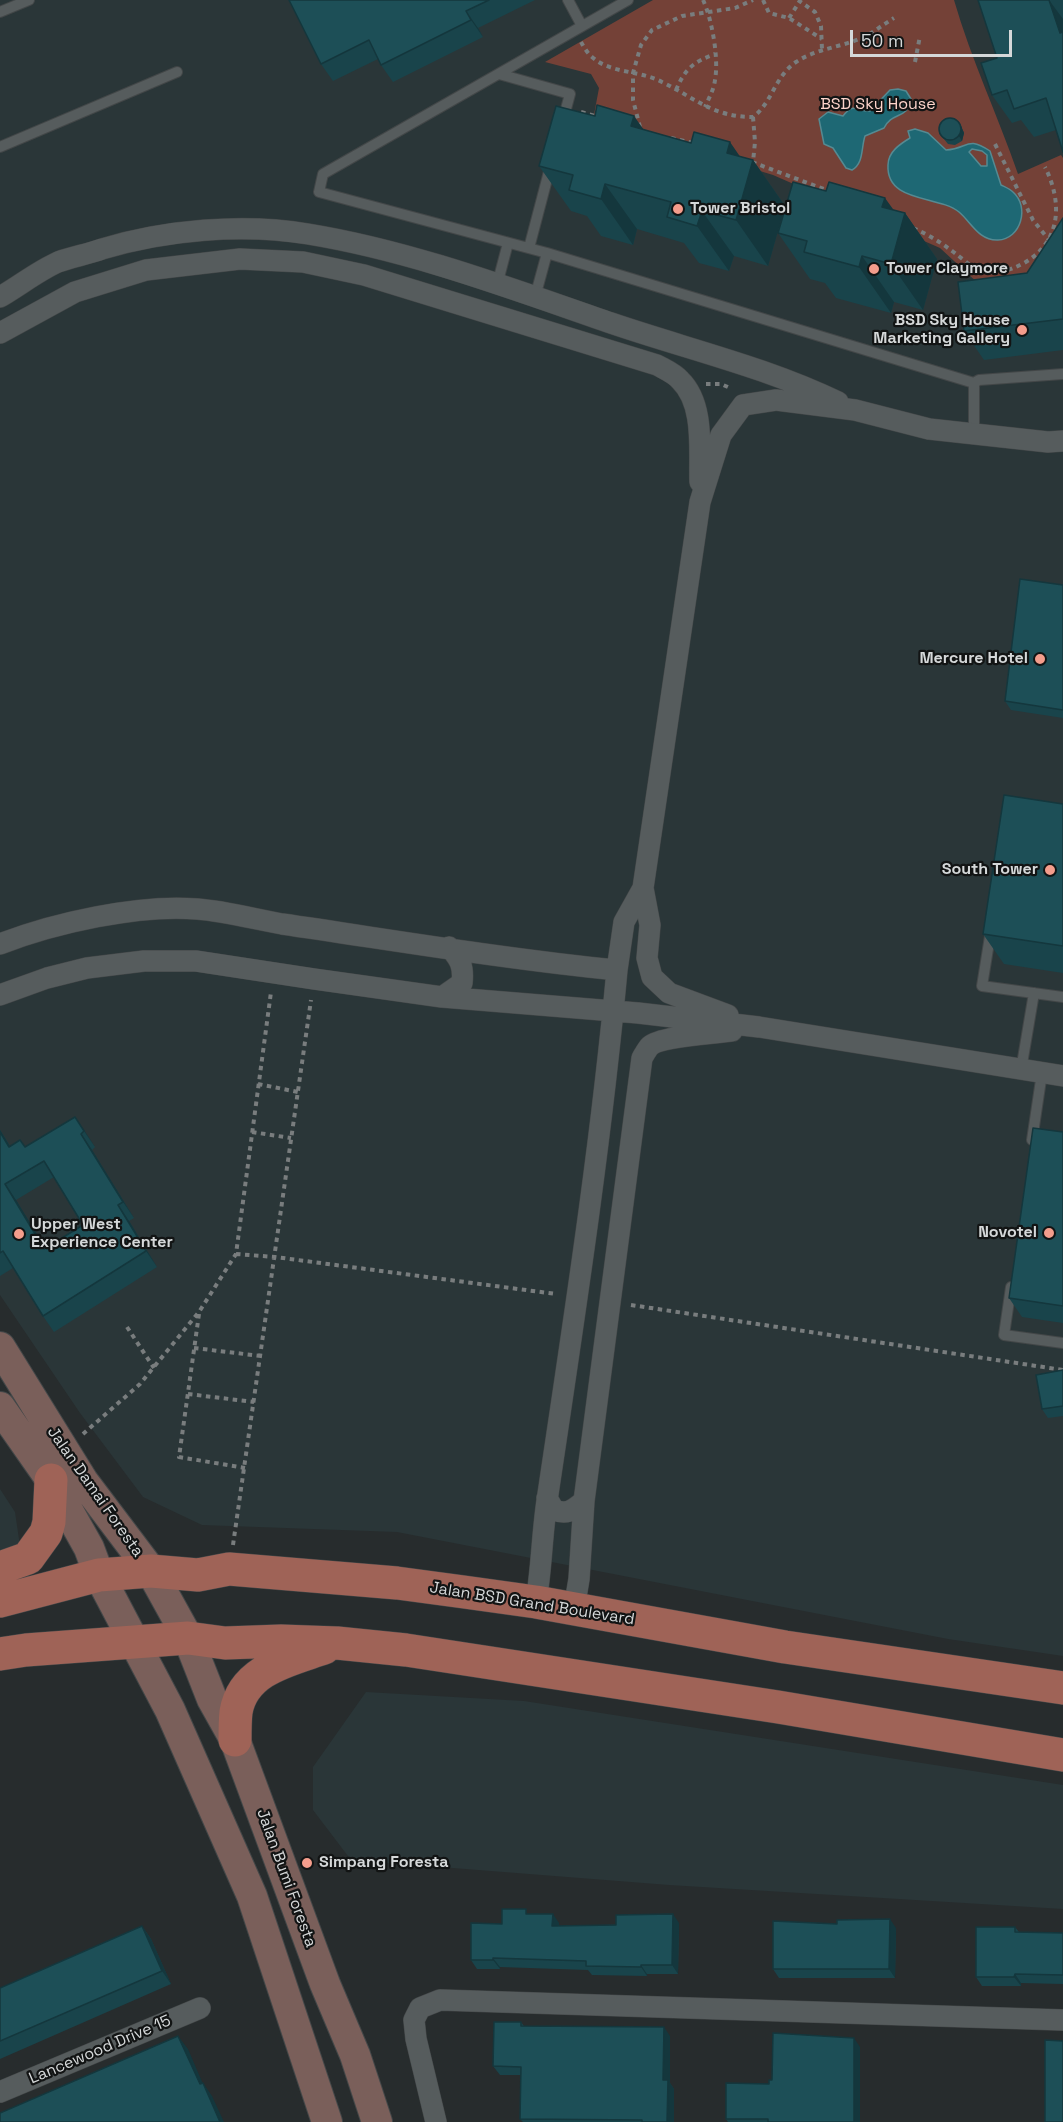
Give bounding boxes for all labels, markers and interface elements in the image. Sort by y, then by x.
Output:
scale bar [853,18,1015,56]
text: 50 m [861,29,903,52]
park label: BSD Sky House [820,95,936,115]
place label: Tower Bristol [690,199,790,219]
marker: Tower Bristol [671,202,685,216]
place label: Tower Claymore [886,259,1008,279]
marker: Tower Claymore [867,262,881,276]
place label: BSD Sky House Marketing Gallery [873,311,1010,349]
marker: BSD Sky House Marketing Gallery [1015,323,1029,337]
place label: Mercure Hotel [920,649,1028,669]
marker: Mercure Hotel [1033,652,1047,666]
place label: South Tower [942,860,1038,880]
marker: South Tower [1043,863,1057,877]
place label: Upper West Experience Center [31,1215,173,1253]
place label: Novotel [978,1223,1037,1243]
marker: Novotel [1042,1226,1056,1240]
marker: Upper West Experience Center [12,1227,26,1241]
street label: Jalan Damai Foresta [43,1423,147,1561]
street label: Jalan BSD Grand Boulevard [428,1578,636,1630]
street label: Jalan Bumi Foresta [252,1806,320,1950]
place label: Simpang Foresta [319,1853,449,1873]
marker: Simpang Foresta [300,1856,314,1870]
street label: Lancewood Drive 15 [26,2011,174,2089]

